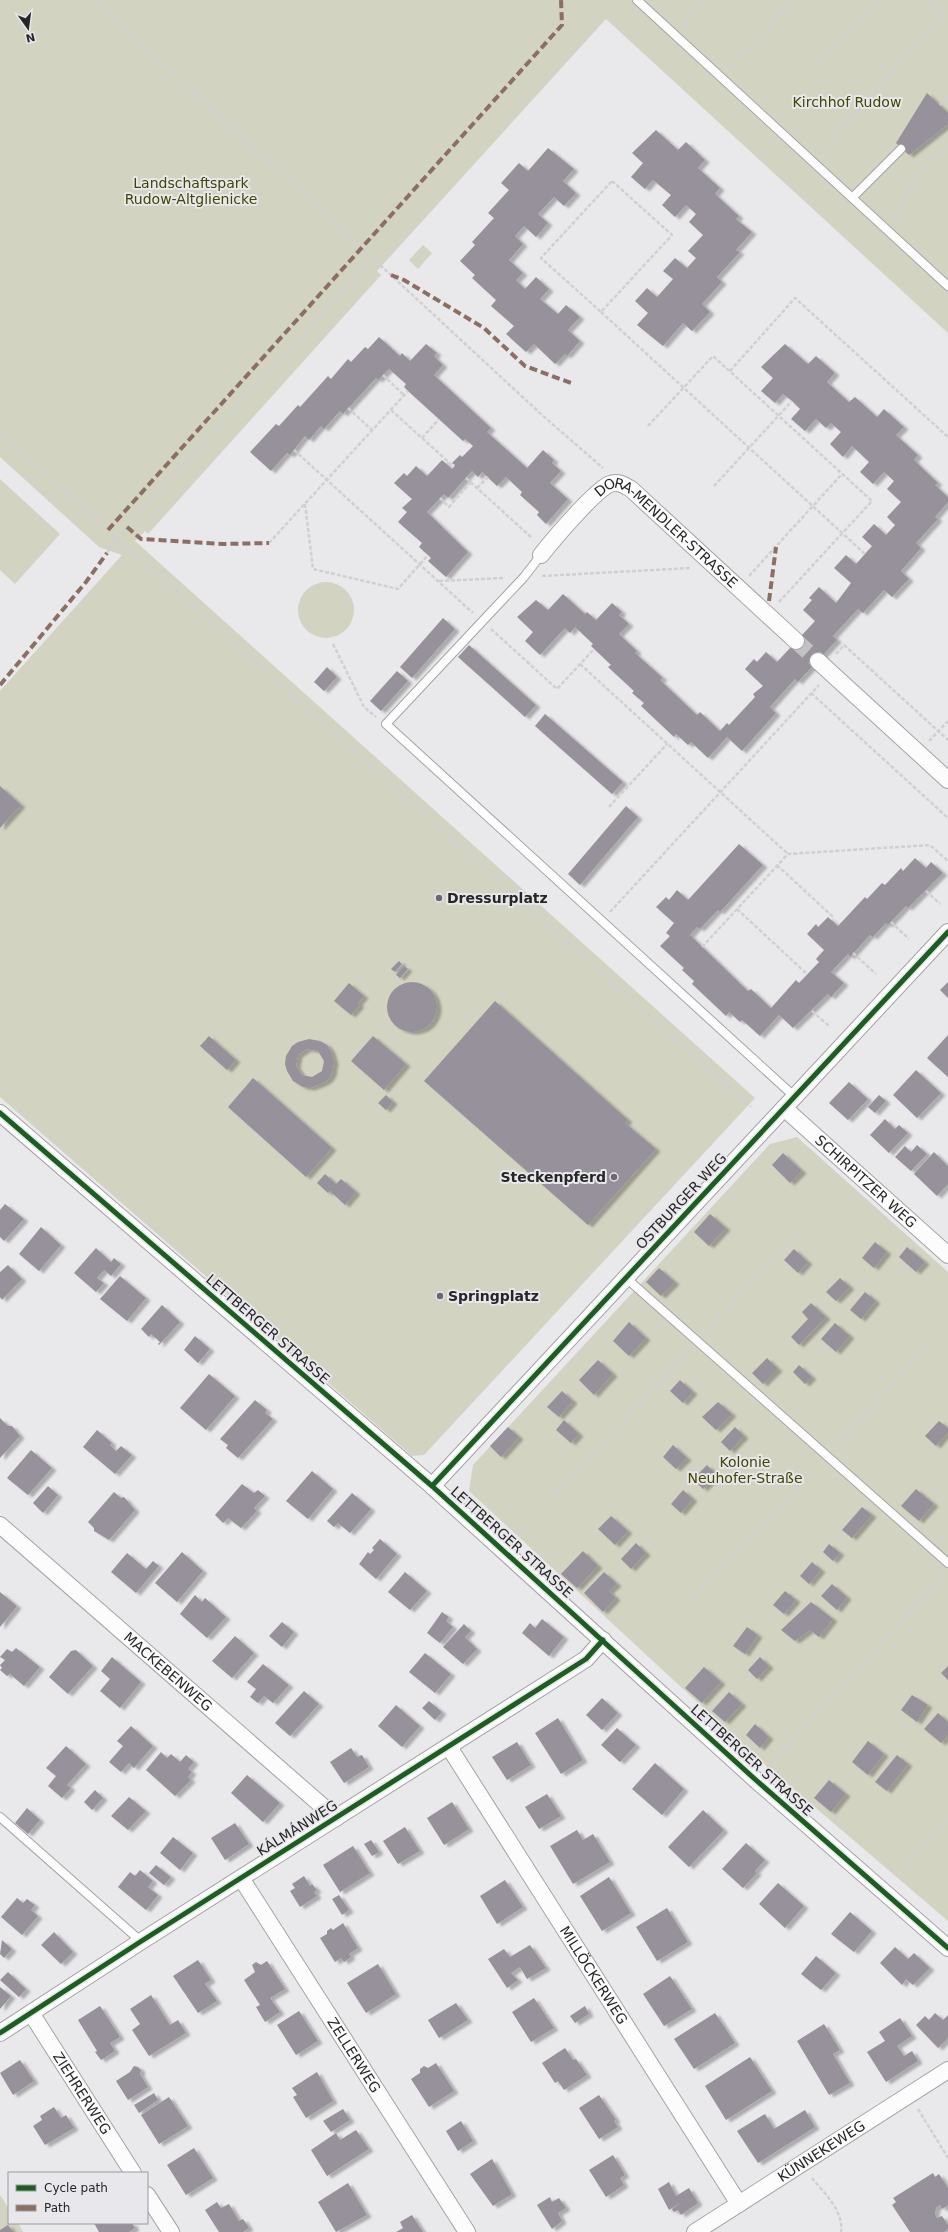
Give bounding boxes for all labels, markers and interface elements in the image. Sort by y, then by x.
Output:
north arrow [8,8,48,48]
text: N [24,30,36,45]
park label: Kirchhof Rudow [793,94,901,110]
park label: Landschaftspark Rudow-Altglienicke [125,175,257,207]
street label: DORA-MENDLER-STRASSE [591,475,741,591]
place label: Dressurplatz [447,890,548,906]
marker: Dressurplatz [434,893,444,903]
street label: SCHIRPITZER WEG [812,1132,920,1231]
street label: OSTBURGER WEG [632,1150,730,1252]
place label: Steckenpferd [501,1169,606,1185]
marker: Steckenpferd [609,1172,619,1182]
street label: LETTBERGER STRASSE [203,1271,333,1387]
place label: Springplatz [448,1288,539,1304]
marker: Springplatz [435,1291,445,1301]
park label: Kolonie Neuhofer-Straße [688,1454,803,1486]
street label: LETTBERGER STRASSE [448,1483,576,1601]
street label: MACKEBENWEG [121,1629,215,1714]
street label: LETTBERGER STRASSE [688,1701,816,1819]
street label: KÁLMÁNWEG [254,1797,340,1859]
street label: MILLÖCKERWEG [557,1923,631,2027]
street label: ZELLERWEG [324,2015,384,2095]
street label: ZIEHRERWEG [50,2049,114,2137]
street label: KÜNNEKEWEG [775,2117,868,2185]
legend [8,2172,148,2224]
text: Cycle path [44,2181,108,2195]
text: Path [44,2201,70,2215]

